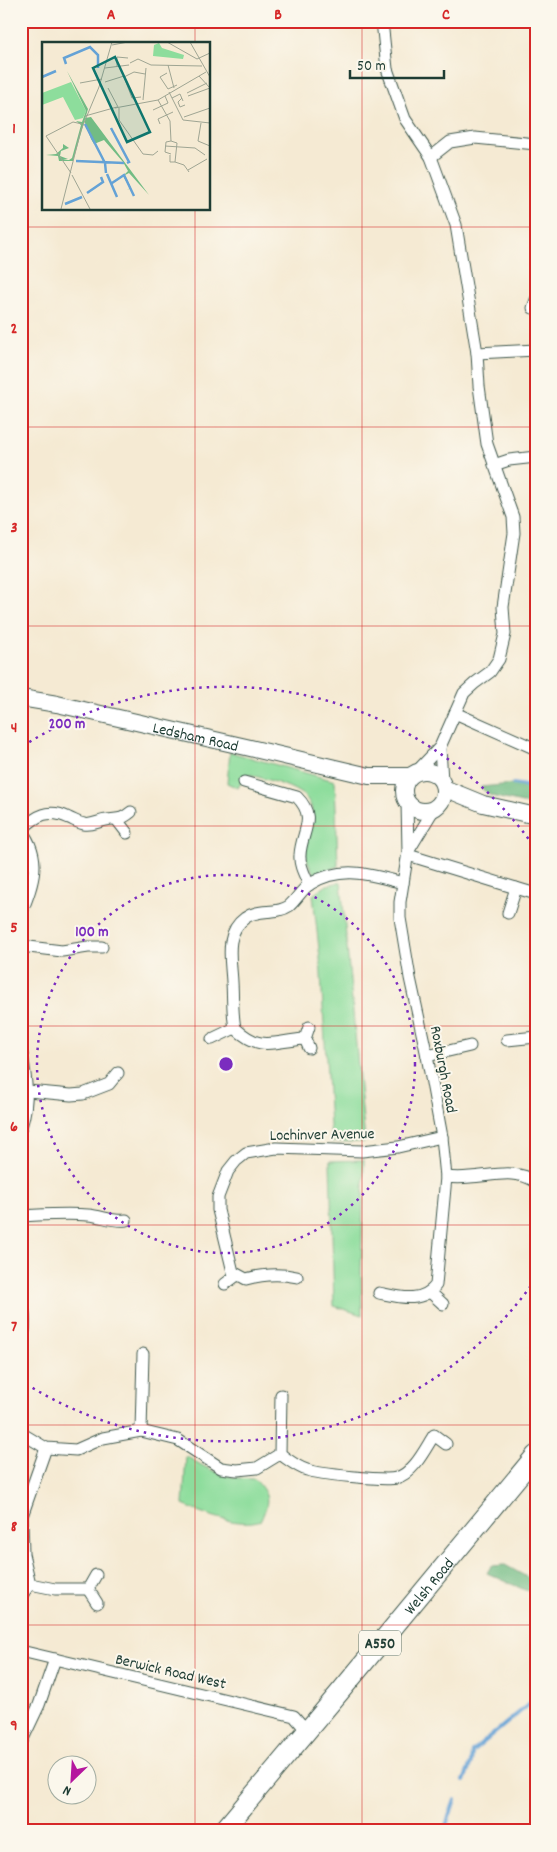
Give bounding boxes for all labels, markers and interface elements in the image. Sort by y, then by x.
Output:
text: A [107,4,116,27]
text: B [274,4,282,27]
text: C [442,4,450,27]
inset map [42,42,210,210]
scale bar [350,48,443,80]
text: 50 m [357,56,386,78]
text: 1 [12,118,16,141]
text: 2 [11,318,18,341]
text: 3 [10,517,18,540]
text: 200 m [49,714,85,736]
text: 4 [11,717,17,740]
street label: Ledsham Road [150,717,241,759]
text: 5 [10,917,18,940]
text: 100 m [75,922,109,944]
street label: Roxburgh Road [423,1024,462,1115]
centre of rings [217,1055,235,1073]
text: 6 [10,1116,18,1139]
street label: Lochinver Avenue [269,1123,375,1148]
text: 7 [11,1316,17,1339]
text: 8 [11,1516,18,1539]
street label: Welsh Road [400,1554,460,1620]
road number: A550 [359,1630,401,1656]
street label: Berwick Road West [113,1649,228,1696]
text: 9 [10,1715,18,1738]
north arrow [48,1754,98,1804]
text: N [60,1779,75,1800]

